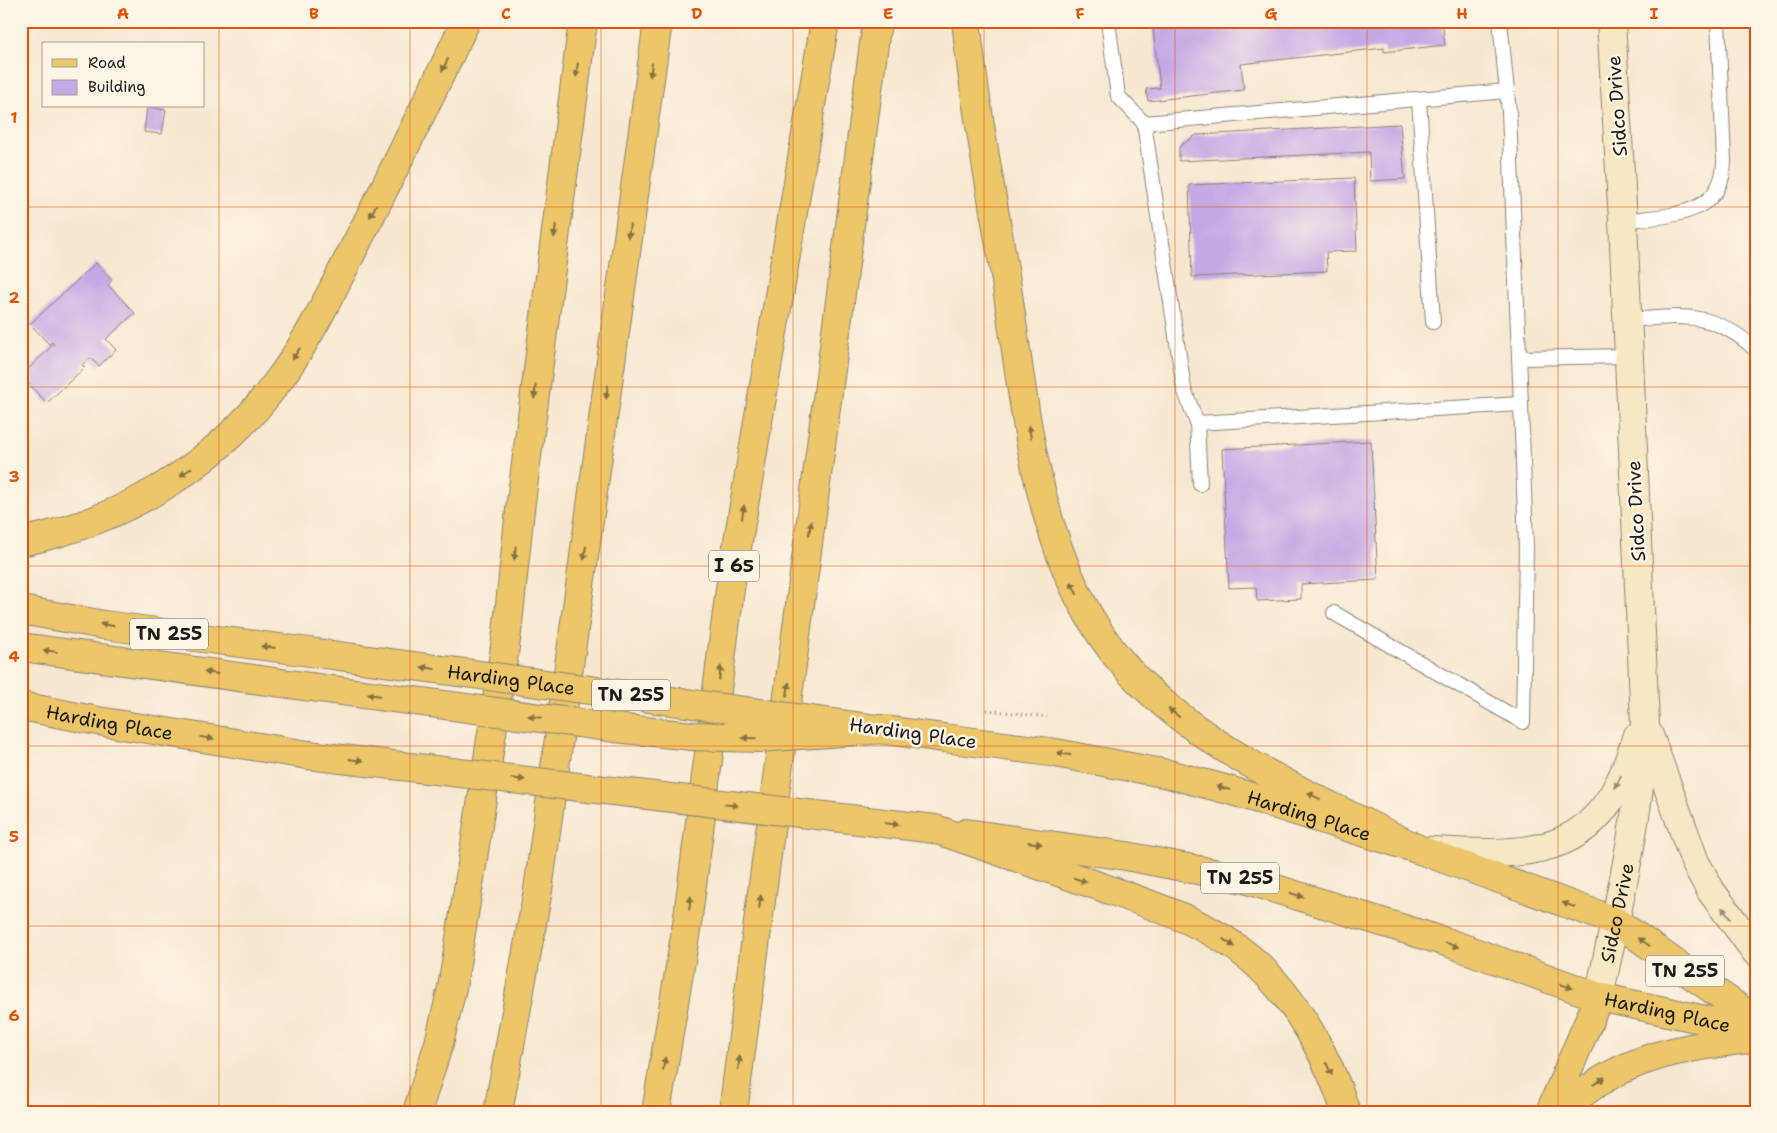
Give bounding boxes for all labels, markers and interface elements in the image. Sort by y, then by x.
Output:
text: A [117,3,129,24]
text: B [309,3,319,24]
text: C [501,3,511,24]
text: D [691,3,703,24]
text: E [883,3,893,24]
text: F [1075,3,1085,24]
text: G [1265,3,1278,24]
text: H [1456,3,1468,24]
text: I [1650,3,1659,24]
legend [42,42,205,108]
text: Road [88,53,126,73]
street label: Sidco Drive [1601,55,1633,157]
one-way arrow [441,58,449,72]
one-way arrow [573,62,581,78]
one-way arrow [647,62,655,78]
text: Building [88,77,145,97]
text: 1 [10,107,18,128]
one-way arrow [369,204,377,218]
one-way arrow [551,223,559,239]
one-way arrow [625,223,633,239]
text: 2 [8,287,20,308]
one-way arrow [291,347,301,360]
one-way arrow [531,384,539,400]
one-way arrow [603,384,611,400]
one-way arrow [1026,424,1034,440]
street label: Sidco Drive [1621,460,1651,562]
text: 3 [8,466,20,487]
one-way arrow [180,466,193,477]
one-way arrow [740,504,748,520]
one-way arrow [806,520,814,536]
one-way arrow [581,545,589,561]
one-way arrow [511,546,519,562]
road number: I 65 [709,550,759,582]
one-way arrow [1070,580,1078,595]
road number: TN 255 [130,618,208,650]
one-way arrow [99,621,115,629]
one-way arrow [260,643,276,651]
text: 4 [8,646,20,667]
one-way arrow [41,647,57,655]
street label: Harding Place [446,658,577,700]
one-way arrow [420,664,436,672]
one-way arrow [716,664,724,680]
one-way arrow [202,669,218,677]
road number: TN 255 [592,680,670,710]
one-way arrow [784,681,792,697]
one-way arrow [366,691,382,699]
street label: Harding Place [44,699,175,745]
one-way arrow [1168,708,1181,719]
street label: Harding Place [848,712,978,754]
one-way arrow [527,713,543,721]
one-way arrow [200,734,216,742]
one-way arrow [741,734,757,742]
one-way arrow [1056,750,1072,758]
one-way arrow [348,756,364,764]
one-way arrow [1614,774,1622,789]
one-way arrow [510,775,526,783]
one-way arrow [1215,784,1230,792]
street label: Harding Place [1244,784,1374,846]
one-way arrow [1306,792,1321,801]
one-way arrow [723,801,739,809]
one-way arrow [885,820,901,828]
text: 5 [9,826,19,847]
one-way arrow [1028,839,1044,847]
street label: Sidco Drive [1594,861,1639,965]
road number: TN 255 [1201,862,1279,894]
one-way arrow [1073,876,1088,884]
one-way arrow [1290,892,1305,900]
one-way arrow [756,894,764,910]
one-way arrow [686,895,694,911]
one-way arrow [1561,901,1576,909]
one-way arrow [1721,906,1731,920]
one-way arrow [1637,937,1651,947]
one-way arrow [1222,939,1236,948]
one-way arrow [1445,941,1460,949]
road number: TN 255 [1646,956,1724,986]
one-way arrow [1559,983,1574,990]
street label: Harding Place [1602,986,1733,1038]
text: 6 [8,1005,20,1026]
one-way arrow [660,1055,668,1071]
one-way arrow [735,1055,743,1071]
one-way arrow [1325,1062,1333,1076]
one-way arrow [1592,1076,1606,1086]

